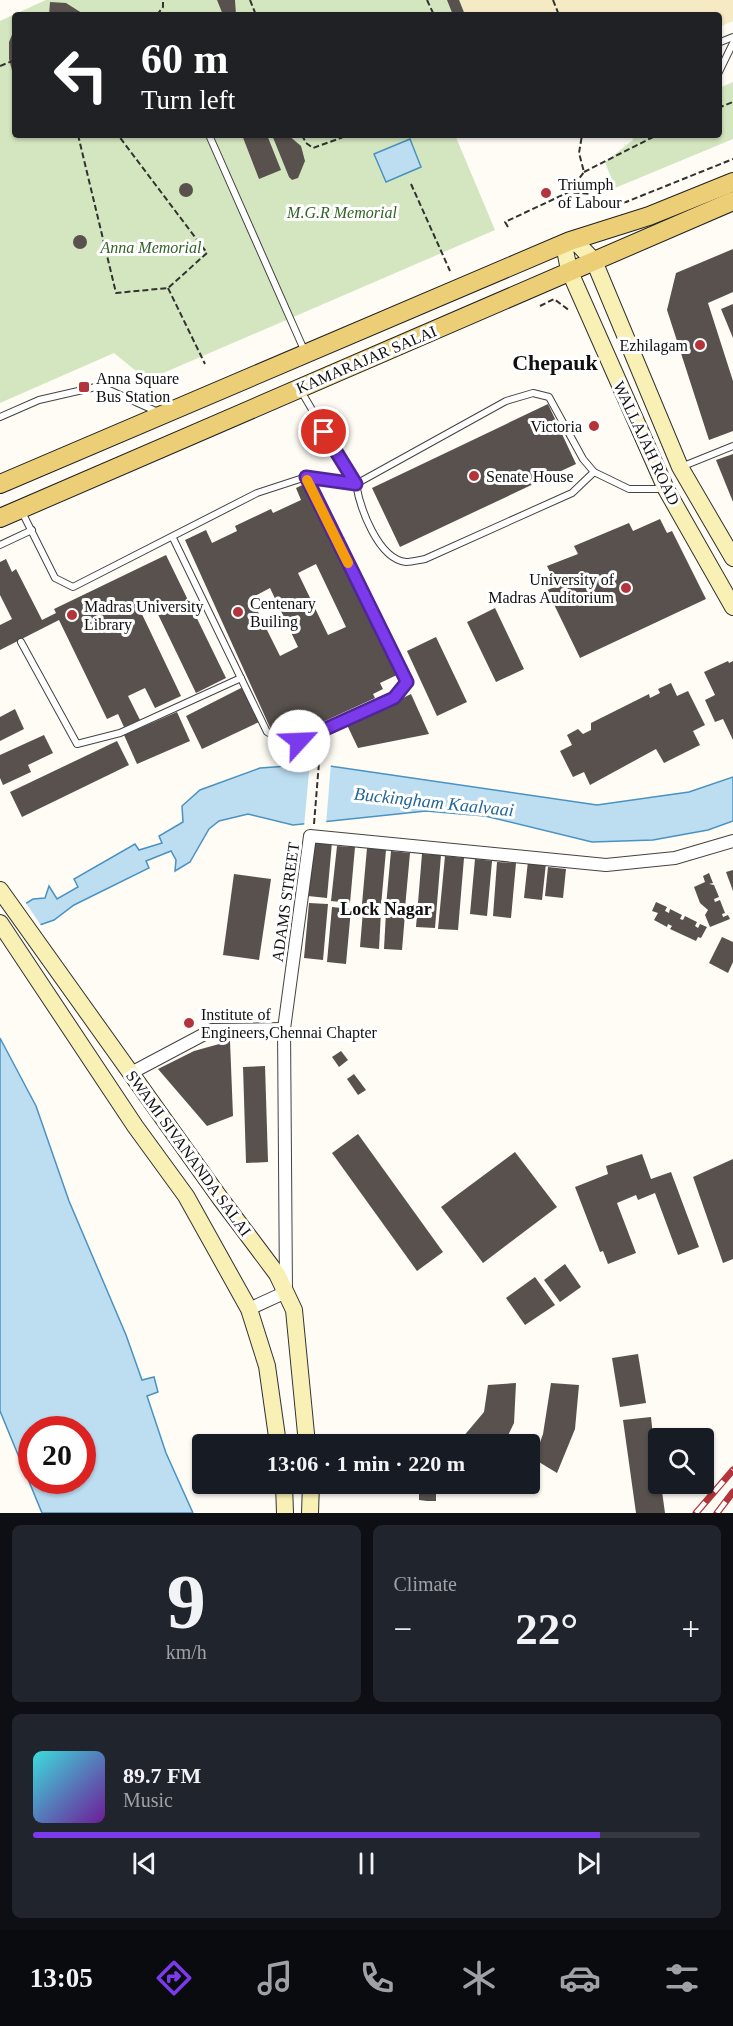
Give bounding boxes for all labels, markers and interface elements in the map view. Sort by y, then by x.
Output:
icon: left [42,36,120,114]
text: 60 m [141,36,229,82]
text: Turn left [141,85,235,115]
place label: Triumph of Labour [558,176,622,211]
marker: Triumph of Labour [539,186,553,200]
park label: M.G.R Memorial [286,204,397,221]
park label: Anna Memorial [100,239,202,256]
street label: KAMARAJAR SALAI [294,322,439,397]
place label: Ezhilagam [620,337,689,355]
marker: Ezhilagam [693,338,707,352]
district label: Chepauk [512,350,599,375]
place label: Anna Square Bus Station [96,370,179,405]
street label: WALLAJAH ROAD [610,379,683,508]
marker: Anna Square Bus Station [77,380,91,394]
pin [298,406,349,457]
icon: arrive [307,415,340,448]
place label: Victoria [531,418,582,435]
marker: Victoria [587,419,601,433]
place label: Senate House [486,468,574,485]
marker: Senate House [467,469,481,483]
place label: University of Madras Auditorium [488,571,615,606]
marker: University of Madras Auditorium [619,581,633,595]
place label: Centenary Builing [250,595,316,631]
place label: Madras University Library [84,598,204,634]
marker: Centenary Builing [231,605,245,619]
marker: Madras University Library [65,608,79,622]
position arrow [267,709,331,773]
water label: Buckingham Kaalvaai [353,784,515,820]
street label: ADAMS STREET [269,841,302,963]
district label: Lock Nagar [340,899,432,919]
place label: Institute of Engineers,Chennai Chapter [201,1006,378,1042]
marker: Institute of Engineers,Chennai Chapter [182,1016,196,1030]
street label: SWAMI SIVANANDA SALAI [123,1067,254,1239]
speed limit sign: 20 [18,1416,96,1494]
map controls [648,1428,714,1494]
button: search [648,1428,714,1494]
text: 13:06 · 1 min · 220 m [267,1451,465,1476]
text: 9 [167,1558,206,1645]
text: Climate [394,1573,457,1595]
text: 22° [515,1604,578,1654]
text: − [394,1611,412,1647]
text: + [681,1611,700,1647]
text: km/h [166,1641,207,1663]
text: 89.7 FM [123,1763,201,1788]
text: Music [123,1789,173,1811]
icon: previous [128,1847,161,1880]
icon: pause [350,1847,383,1880]
icon: next [572,1847,605,1880]
icon: directions [153,1957,195,1999]
icon: music [254,1957,296,1999]
icon: phone [356,1957,398,1999]
icon: climate [458,1957,500,1999]
icon: car [559,1957,601,1999]
icon: filters [661,1957,703,1999]
text: 13:05 [30,1963,93,1993]

